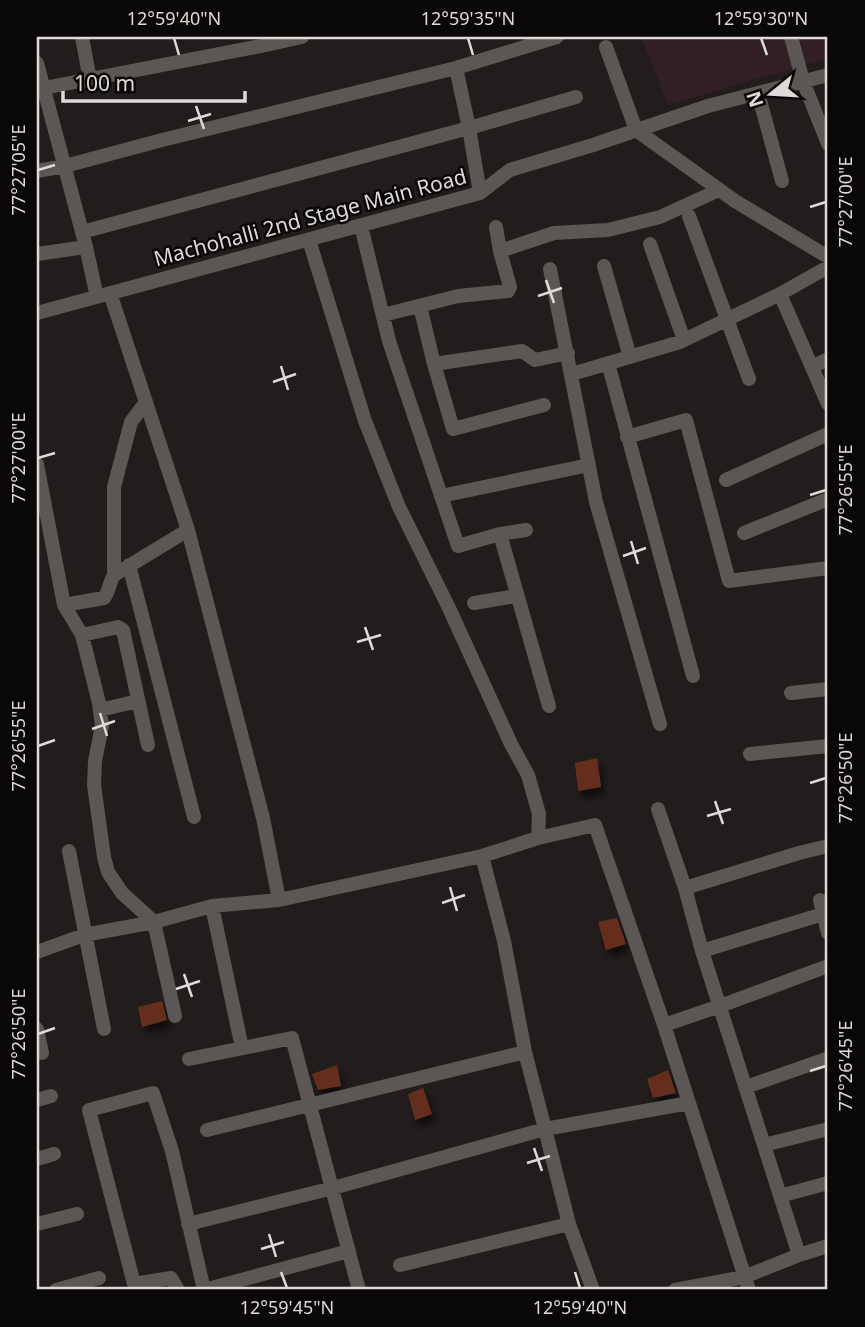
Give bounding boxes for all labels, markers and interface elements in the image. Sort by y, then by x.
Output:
text: 12°59'40"N [127,6,221,30]
text: 12°59'35"N [421,6,515,30]
text: 12°59'30"N [714,6,808,30]
scale bar [63,60,245,104]
north arrow [736,60,806,130]
text: 100 m [74,69,135,97]
text: N [740,88,770,111]
text: 77°27'05"E [6,125,30,215]
text: 77°27'00"E [833,157,857,247]
street label: Machohalli 2nd Stage Main Road [151,162,469,272]
text: 77°27'00"E [6,413,30,503]
text: 77°26'55"E [833,445,857,535]
text: 77°26'55"E [6,701,30,791]
text: 77°26'50"E [833,733,857,823]
text: 77°26'50"E [6,989,30,1079]
text: 77°26'45"E [833,1021,857,1111]
text: 12°59'45"N [240,1295,334,1319]
text: 12°59'40"N [533,1295,627,1319]

